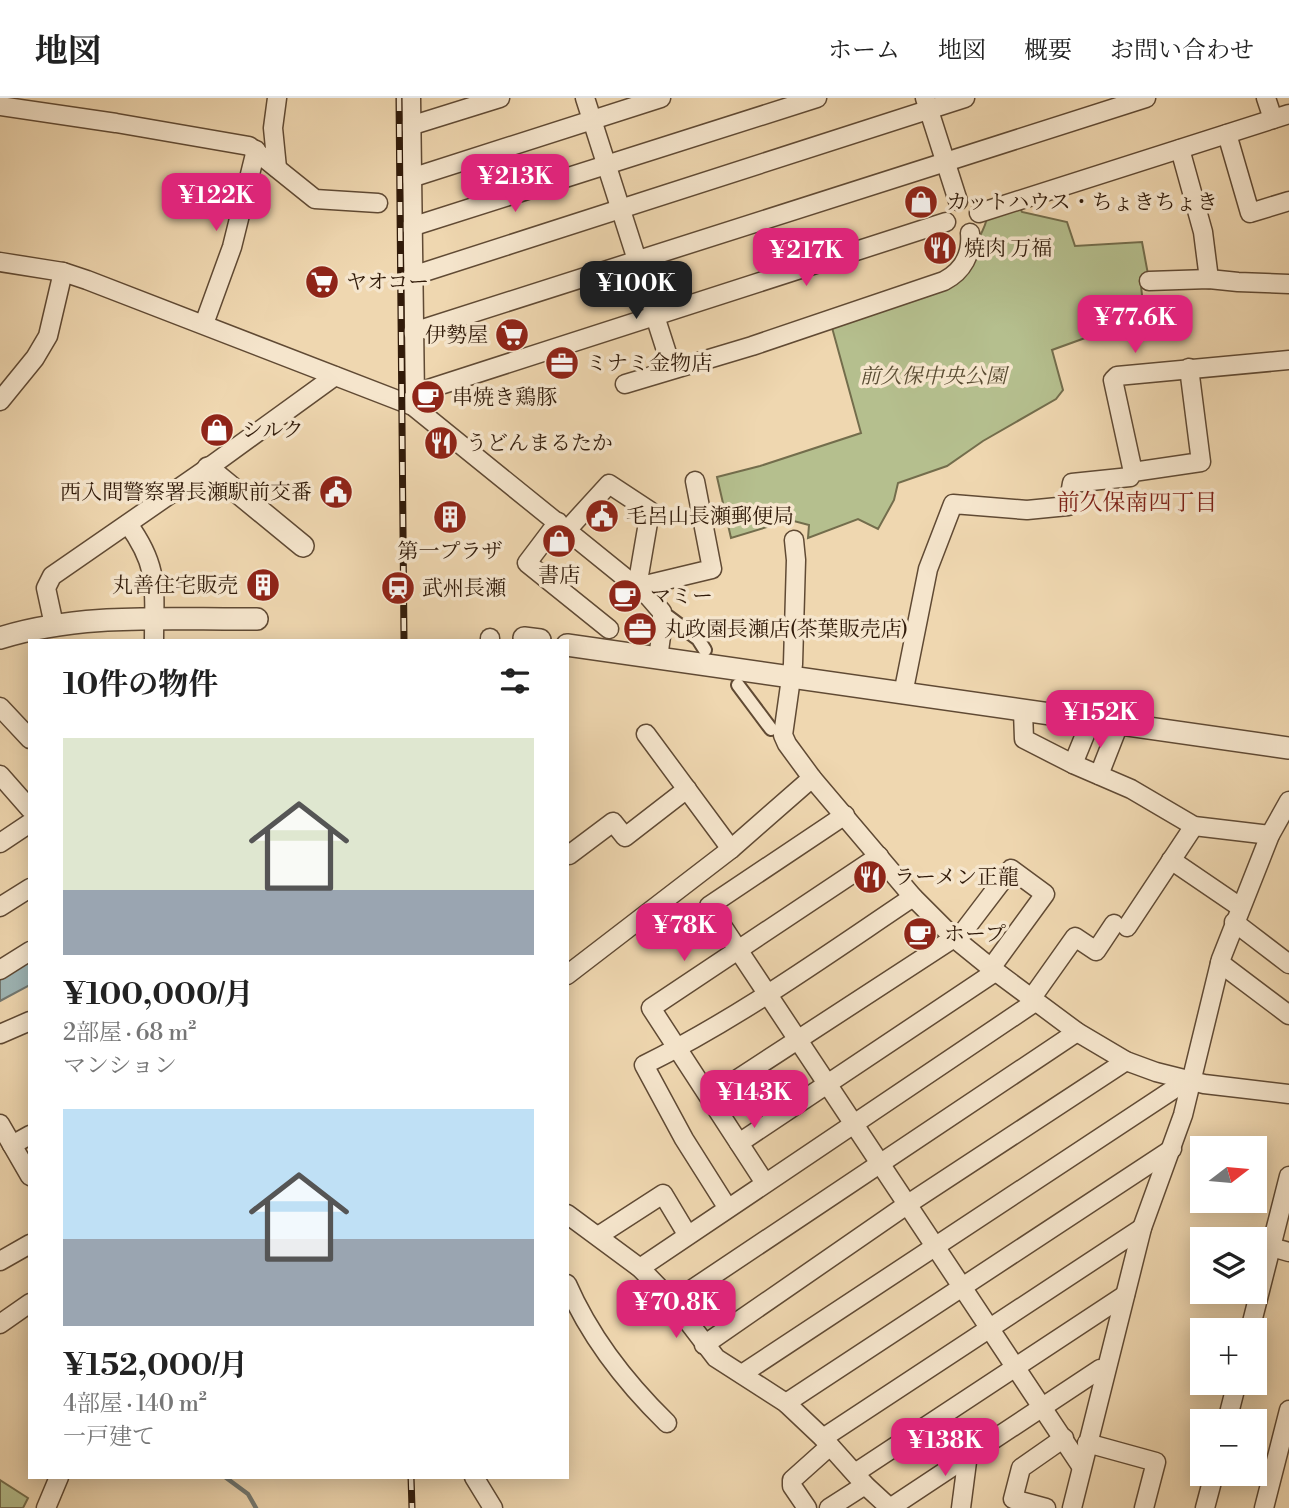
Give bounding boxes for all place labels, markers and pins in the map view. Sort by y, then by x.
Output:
pin: ¥213K [466,155,564,214]
pin: ¥122K [167,174,265,233]
shop icon: カットハウス・ちょきちょき [902,183,940,221]
place label: カットハウス・ちょきちょき [946,190,1218,216]
pin: ¥217K [757,228,855,288]
restaurant icon: 焼肉 万福 [921,229,959,267]
place label: 焼肉 万福 [964,236,1052,262]
pin: ¥100K [587,262,685,321]
supermarket icon: ヤオコー [303,263,341,301]
place label: ヤオコー [346,270,429,296]
pin: ¥77.6K [1078,296,1192,355]
supermarket icon: 伊勢屋 [493,316,531,354]
place label: 伊勢屋 [425,323,488,349]
office icon: ミナミ金物店 [543,344,581,382]
place label: ミナミ金物店 [586,351,712,377]
cafe icon: 串焼き鶏豚 [409,378,447,416]
place label: 串焼き鶏豚 [452,385,557,411]
shop icon: シルク [198,411,236,449]
place label: シルク [242,418,304,444]
restaurant icon: うどんまるたか [422,424,460,462]
place label: うどんまるたか [466,431,613,457]
public building icon: 西入間警察署長瀬駅前交番 [317,473,355,511]
place label: 西入間警察署長瀬駅前交番 [60,480,312,506]
public building icon: 毛呂山長瀬郵便局 [583,497,621,535]
building icon: 第一プラザ [431,498,469,536]
place label: 毛呂山長瀬郵便局 [626,504,794,530]
shop icon: 書店 [540,522,578,560]
place label: 第一プラザ [398,539,503,565]
place label: 書店 [538,563,580,589]
building icon: 丸善住宅販売 [244,566,282,604]
station icon: 武州長瀬 [379,569,417,607]
place label: 丸善住宅販売 [112,573,238,599]
place label: 武州長瀬 [422,576,506,602]
cafe icon: マミー [606,577,644,615]
place label: マミー [650,584,713,610]
office icon: 丸政園長瀬店(茶葉販売店) [621,610,659,648]
place label: 丸政園長瀬店(茶葉販売店) [664,617,908,643]
pin: ¥152K [1051,690,1149,750]
restaurant icon: ラーメン正龍 [851,858,889,896]
place label: ラーメン正龍 [894,865,1019,891]
pin: ¥78K [643,904,725,963]
cafe icon: ホープ [901,915,939,953]
place label: ホープ [944,922,1006,948]
pin: ¥143K [705,1070,803,1130]
pin: ¥70.8K [619,1280,733,1340]
pin: ¥138K [896,1418,994,1478]

